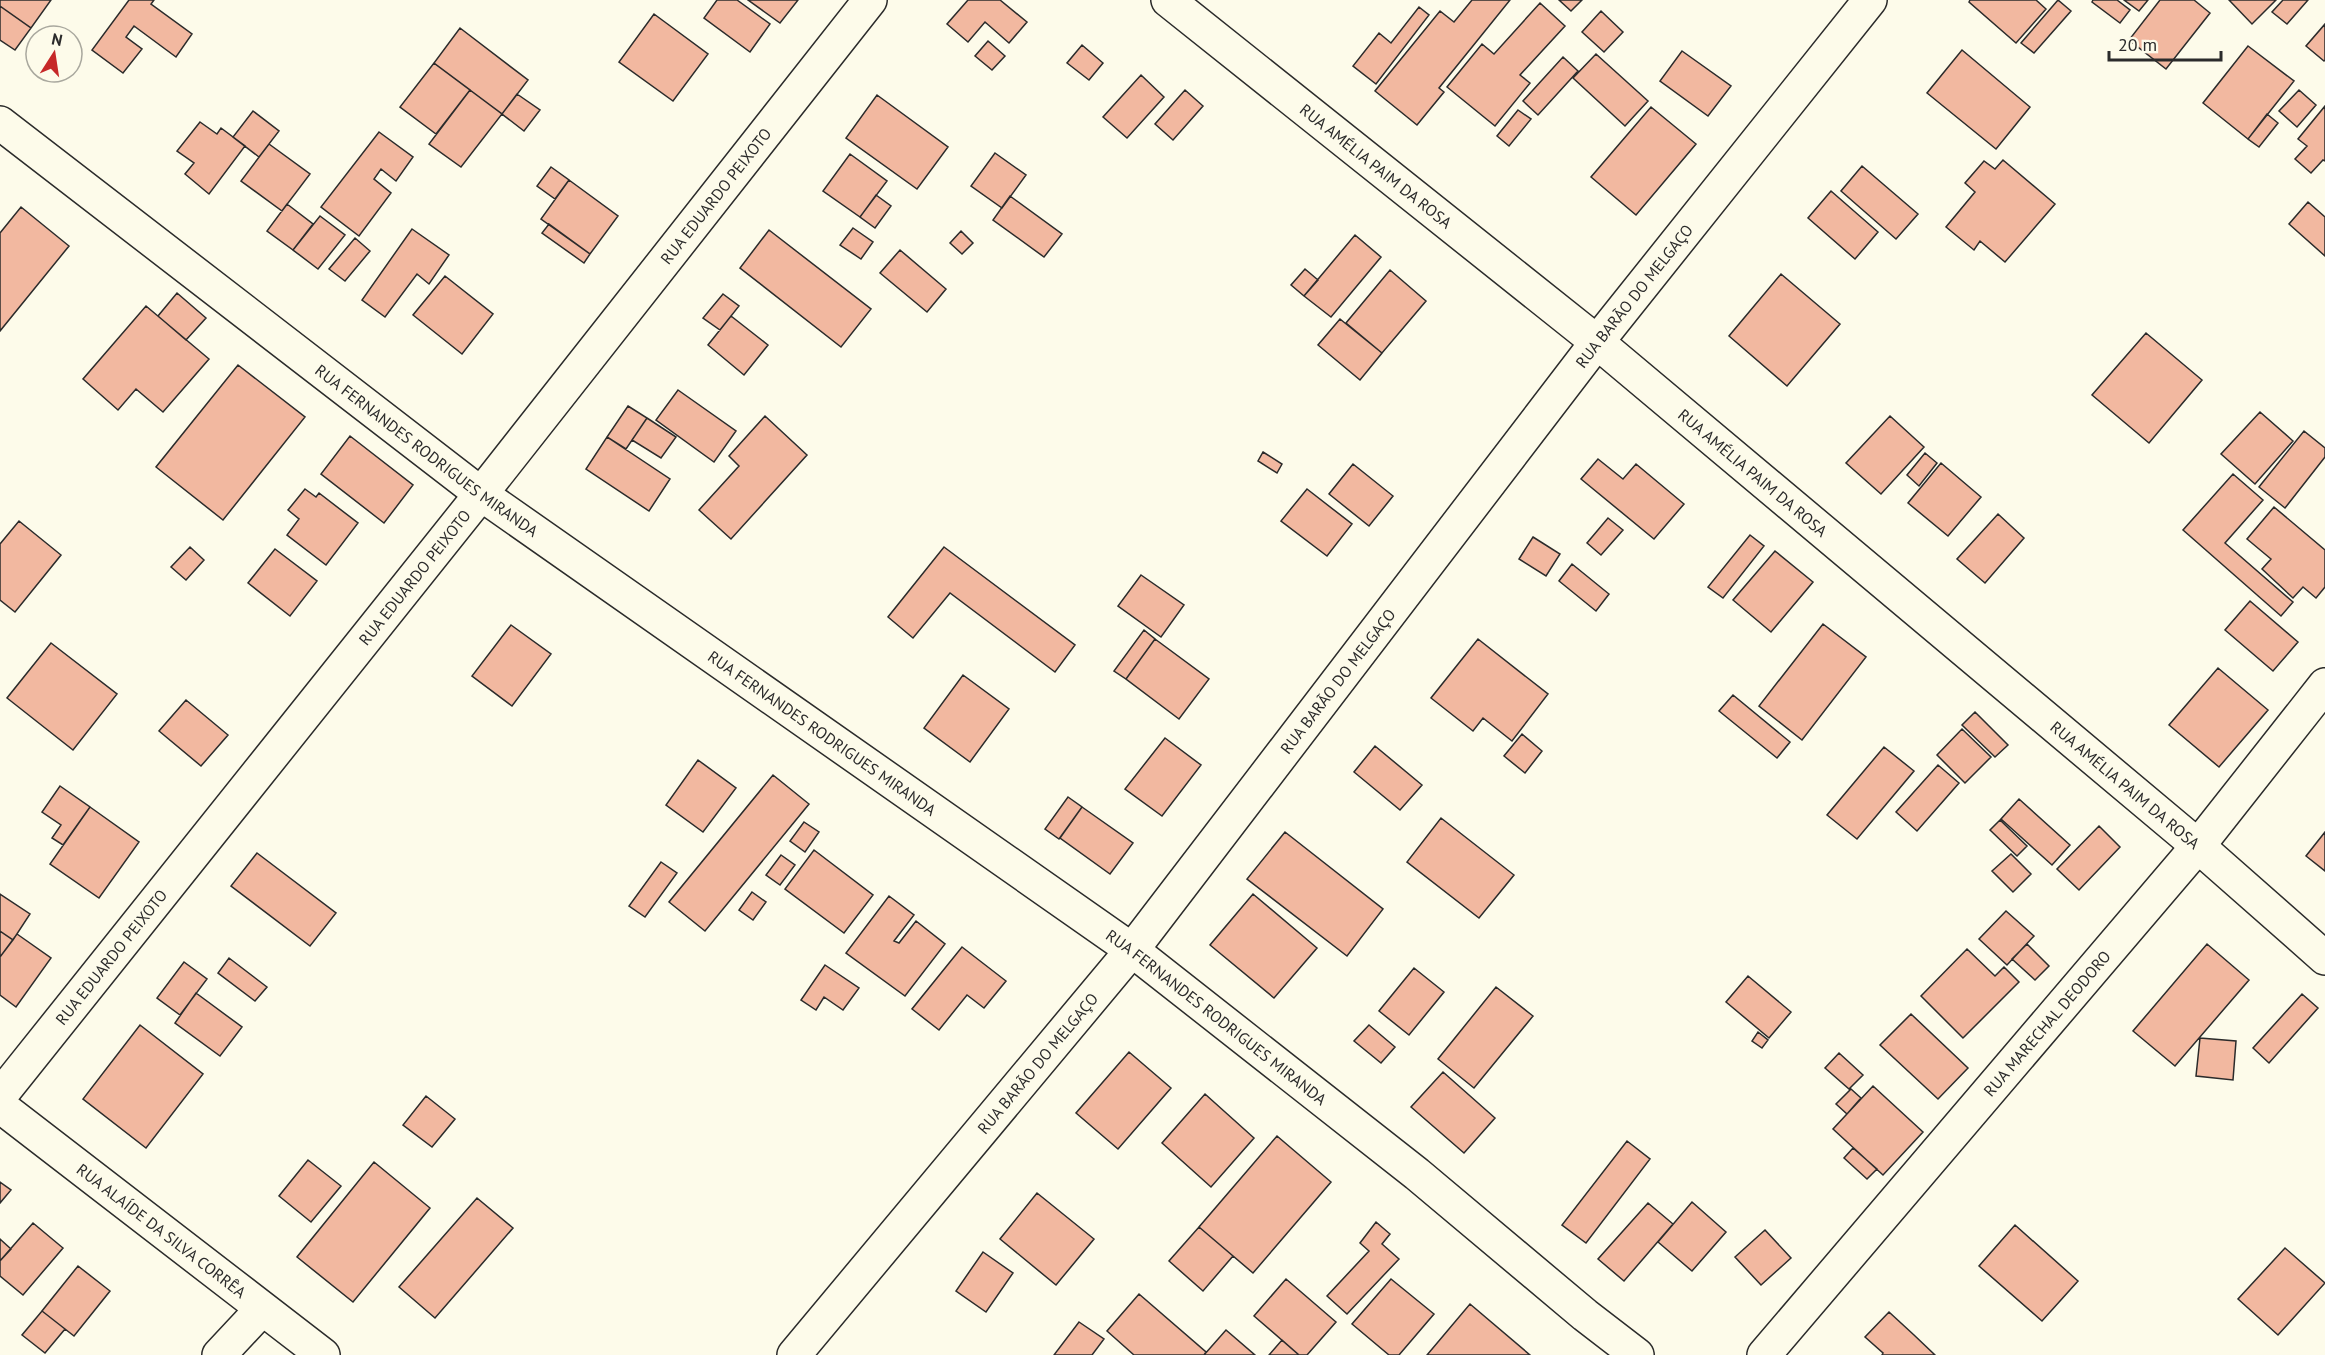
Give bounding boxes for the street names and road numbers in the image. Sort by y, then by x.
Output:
street label: RUA AMÉLIA PAIM DA ROSA [1296,99,1456,233]
street label: RUA EDUARDO PEIXOTO [656,124,775,268]
street label: RUA BARÃO DO MELGAÇO [1571,220,1697,372]
street label: RUA FERNANDES RODRIGUES MIRANDA [311,360,543,541]
street label: RUA AMÉLIA PAIM DA ROSA [1674,404,1832,541]
street label: RUA EDUARDO PEIXOTO [354,505,475,649]
street label: RUA BARÃO DO MELGAÇO [1276,604,1400,758]
street label: RUA FERNANDES RODRIGUES MIRANDA [704,646,941,820]
street label: RUA AMÉLIA PAIM DA ROSA [2047,717,2204,854]
street label: RUA EDUARDO PEIXOTO [51,885,171,1029]
street label: RUA FERNANDES RODRIGUES MIRANDA [1102,925,1331,1110]
street label: RUA MARECHAL DEODORO [1979,946,2115,1100]
street label: RUA BARÃO DO MELGAÇO [973,989,1102,1138]
street label: RUA ALAÍDE DA SILVA CORRÊA [73,1159,251,1302]

